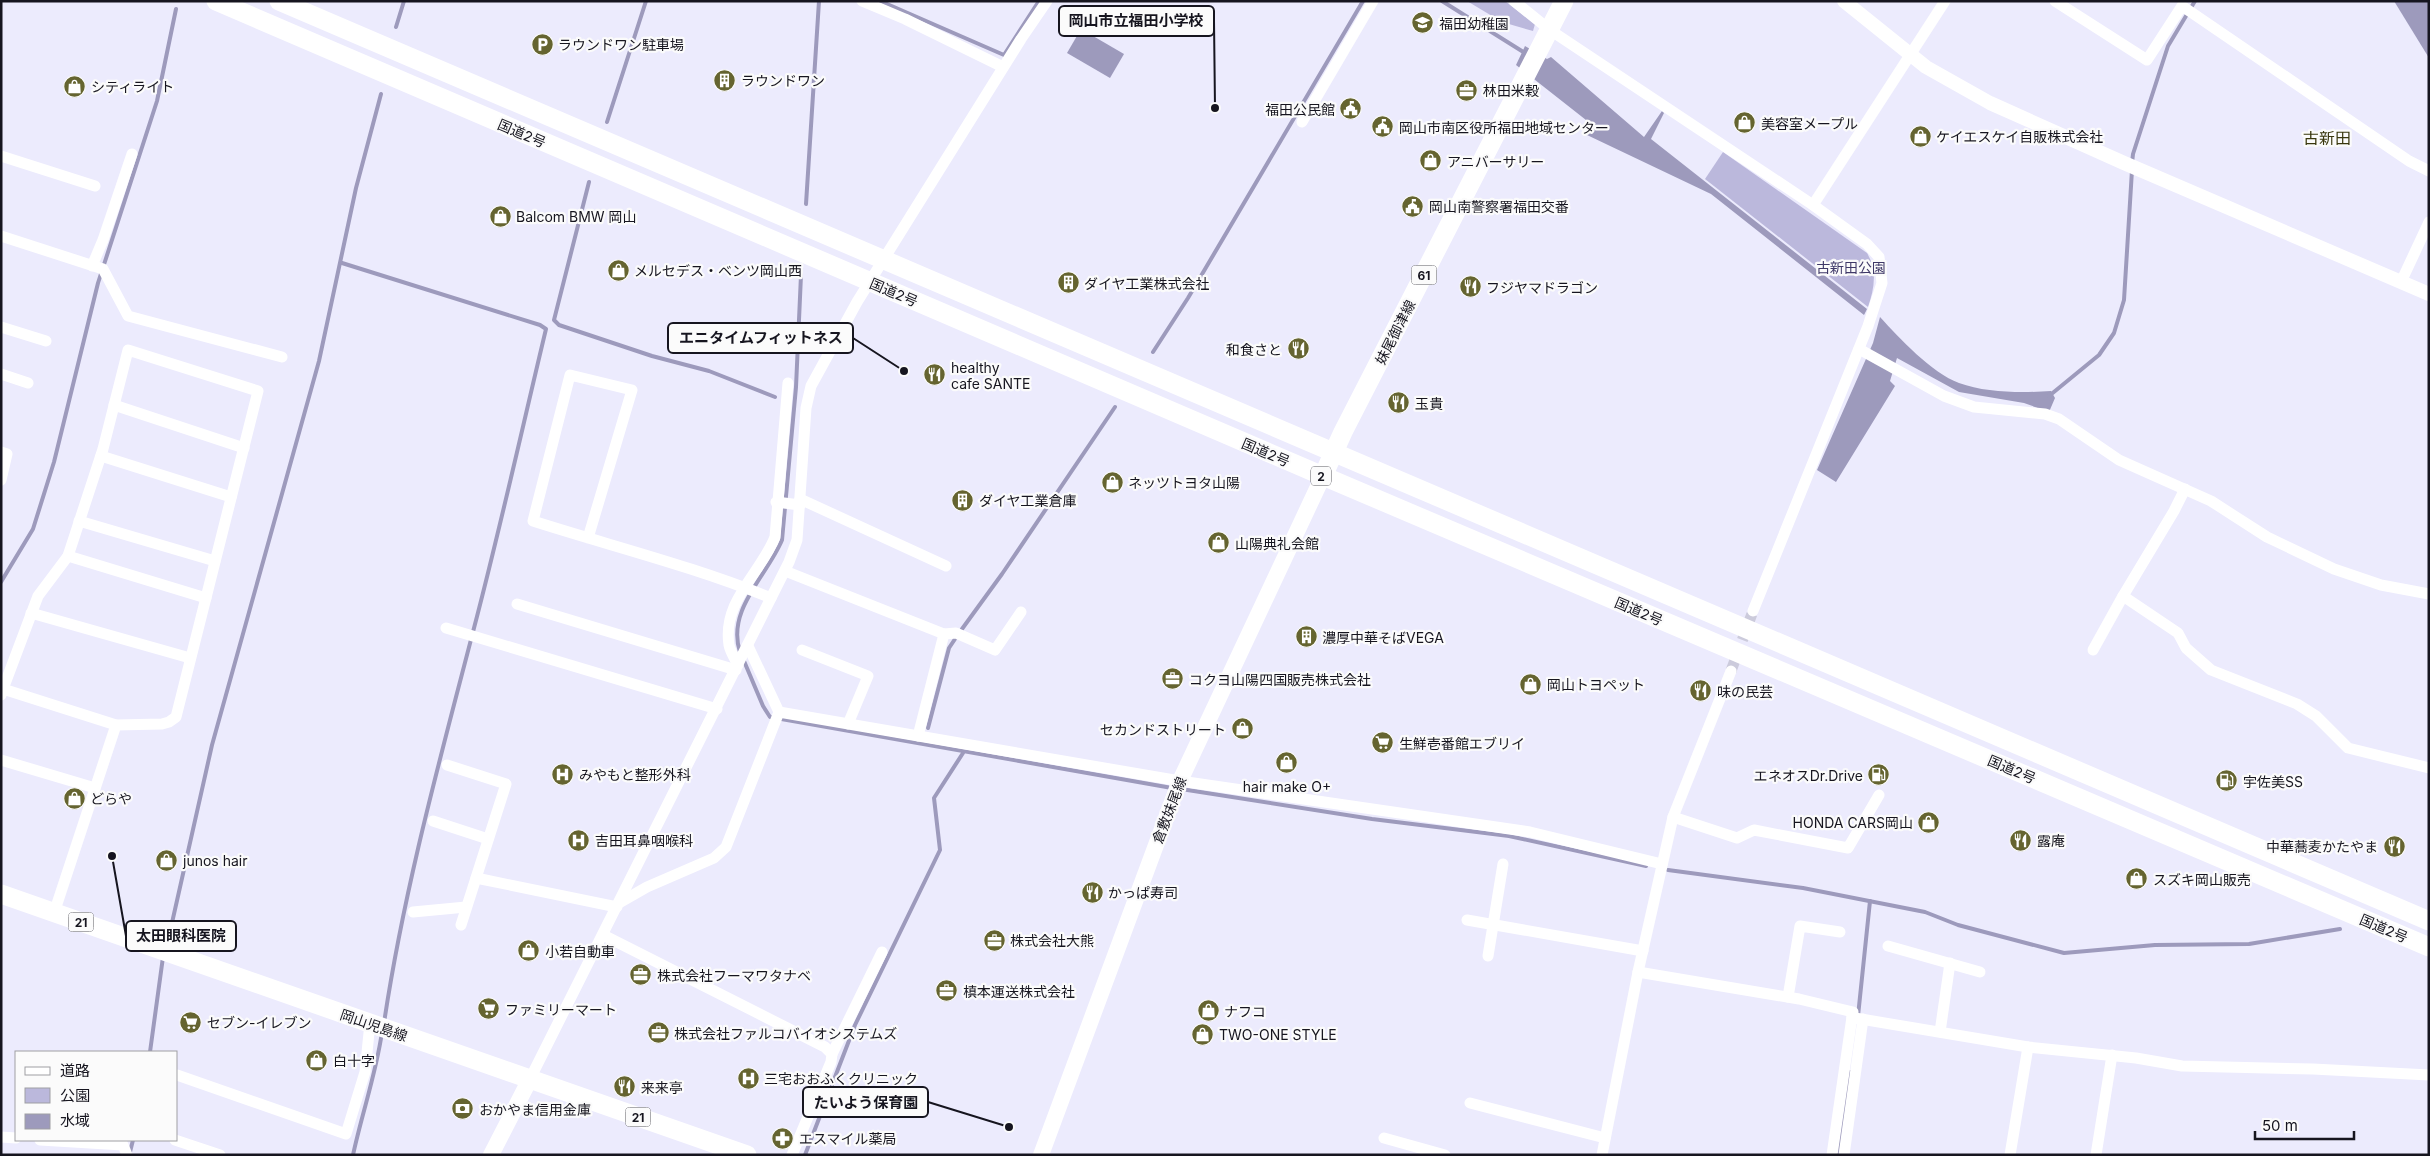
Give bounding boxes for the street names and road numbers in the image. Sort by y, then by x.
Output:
street label: 国道2号 [495,115,549,151]
road number: 61 [1412,266,1436,284]
street label: 国道2号 [867,274,921,310]
street label: 妹尾御津線 [1372,297,1418,367]
street label: 国道2号 [1239,434,1293,470]
road number: 2 [1311,466,1331,486]
street label: 国道2号 [1612,593,1666,629]
street label: 国道2号 [1985,751,2039,787]
street label: 倉敷妹尾線 [1149,774,1189,846]
street label: 国道2号 [2357,910,2411,946]
road number: 21 [68,912,94,932]
street label: 岡山児島線 [338,1006,410,1044]
road number: 21 [626,1108,650,1126]

